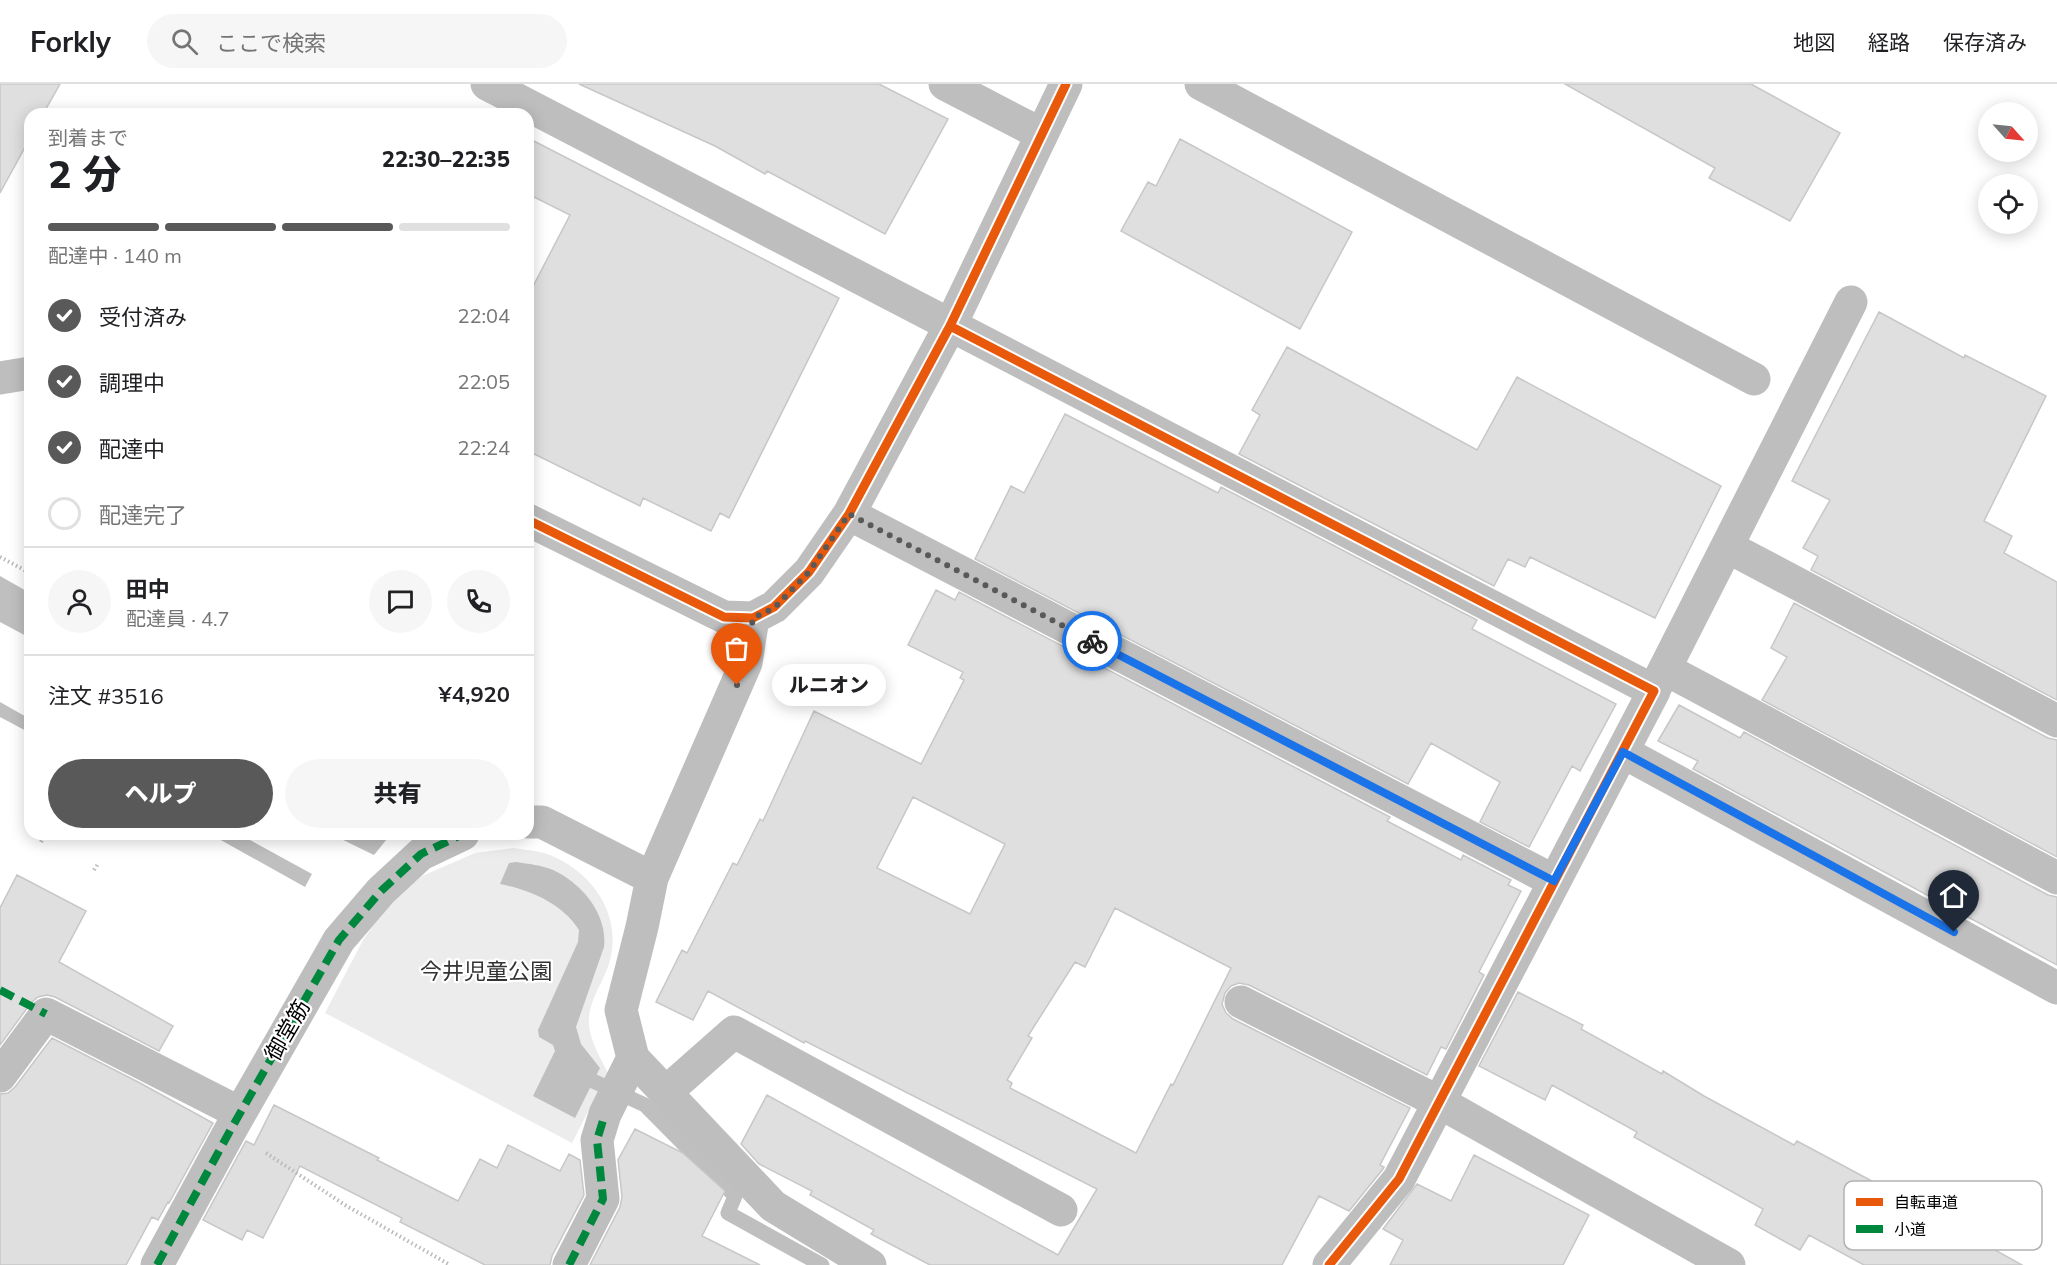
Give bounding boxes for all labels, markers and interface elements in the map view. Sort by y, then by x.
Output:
search box [147,14,567,68]
text: Forkly [30,24,111,59]
icon: search [168,25,201,58]
text: ここで検索 [216,29,326,57]
text: 地図 [1793,29,1835,55]
text: 経路 [1868,29,1910,55]
text: 保存済み [1943,29,2027,55]
north arrow [1978,102,2038,162]
map controls [1978,102,2038,234]
text: 到着まで [48,125,128,150]
text: 22:30–22:35 [382,145,510,173]
text: 2 分 [48,149,121,198]
button: locate [1978,174,2038,234]
text: 配達中 · 140 m [48,243,182,268]
icon: check [48,299,81,332]
text: 受付済み [99,303,187,331]
text: 22:04 [457,303,510,328]
icon: check [48,365,81,398]
text: 調理中 [99,369,165,397]
text: 22:05 [457,369,510,394]
icon: check [48,431,81,464]
text: 配達中 [99,435,165,463]
text: 22:24 [457,435,510,460]
text: 配達完了 [99,501,187,529]
button: person [48,570,111,633]
button: chat [369,570,432,633]
button: phone [447,570,510,633]
text: 田中 [126,575,170,603]
text: 配達員 · 4.7 [126,606,230,631]
courier [1062,611,1122,671]
pin [711,623,762,685]
icon: bike [1076,625,1109,658]
icon: bag [720,632,753,665]
callout: ルニオン [773,664,887,706]
text: ルニオン [789,672,869,697]
text: ¥4,920 [439,680,510,708]
text: 注文 #3516 [48,682,164,710]
button: ヘルプ [48,759,273,828]
button: 共有 [285,759,510,828]
pin [1928,870,1979,932]
icon: home [1937,879,1970,912]
park label: 今井児童公園 [420,957,552,985]
street label: 御堂筋 [258,994,316,1066]
legend [1844,1181,2042,1250]
text: 自転車道 [1894,1192,1958,1212]
text: 小道 [1894,1219,1926,1239]

